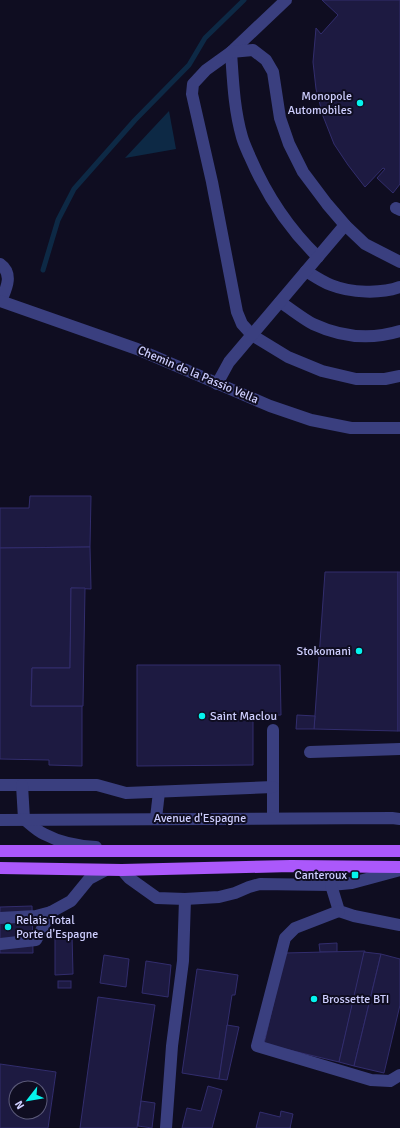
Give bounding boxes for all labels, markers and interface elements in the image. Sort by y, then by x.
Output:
place label: Monopole Automobiles [288,89,352,118]
marker: Monopole Automobiles [355,98,365,108]
street label: Chemin de la Passio Vella [135,343,261,407]
place label: Stokomani [297,644,351,659]
marker: Stokomani [354,646,364,656]
place label: Saint Maclou [210,709,277,724]
marker: Saint Maclou [197,711,207,721]
street label: Avenue d'Espagne [154,811,246,826]
place label: Canteroux [295,868,347,883]
marker: Canteroux [350,870,360,880]
place label: Relais Total Porte d'Espagne [16,913,98,942]
marker: Relais Total Porte d'Espagne [3,922,13,932]
place label: Brossette BTI [322,992,389,1007]
marker: Brossette BTI [309,994,319,1004]
north arrow [8,1080,48,1120]
text: N [12,1098,27,1112]

